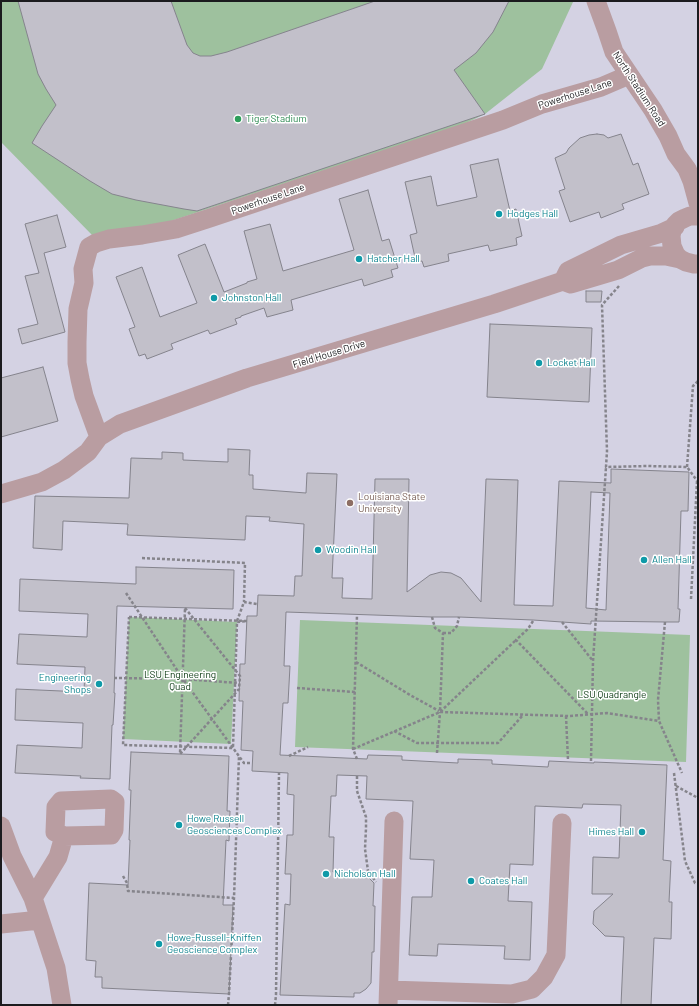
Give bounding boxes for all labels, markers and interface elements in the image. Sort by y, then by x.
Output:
street label: North Stadium Road [610,49,668,129]
street label: Powerhouse Lane [537,76,613,112]
place label: Tiger Stadium [246,113,307,125]
marker: Tiger Stadium [233,114,243,124]
street label: Powerhouse Lane [230,181,306,217]
place label: Hodges Hall [507,208,558,220]
marker: Hodges Hall [494,209,504,219]
place label: Hatcher Hall [367,253,420,265]
marker: Hatcher Hall [354,254,364,264]
place label: Johnston Hall [222,292,281,304]
marker: Johnston Hall [209,293,219,303]
street label: Field House Drive [291,337,367,371]
place label: Locket Hall [547,357,595,369]
marker: Locket Hall [534,358,544,368]
place label: Louisiana State University [358,491,425,514]
marker: Louisiana State University [345,498,355,508]
place label: Woodin Hall [326,544,377,556]
marker: Woodin Hall [313,545,323,555]
place label: Allen Hall [652,554,692,566]
marker: Allen Hall [639,555,649,565]
park label: LSU Engineering Quad [144,669,216,692]
place label: Engineering Shops [39,672,91,696]
marker: Engineering Shops [94,679,104,689]
park label: LSU Quadrangle [578,689,646,701]
place label: Howe Russell Geosciences Complex [187,813,282,836]
marker: Howe Russell Geosciences Complex [174,820,184,830]
place label: Himes Hall [588,826,634,838]
marker: Himes Hall [637,827,647,837]
place label: Nicholson Hall [334,868,395,880]
marker: Nicholson Hall [321,869,331,879]
place label: Coates Hall [479,875,527,887]
marker: Coates Hall [466,876,476,886]
place label: Howe-Russell-Kniffen Geoscience Complex [167,932,261,956]
marker: Howe-Russell-Kniffen Geoscience Complex [154,939,164,949]

